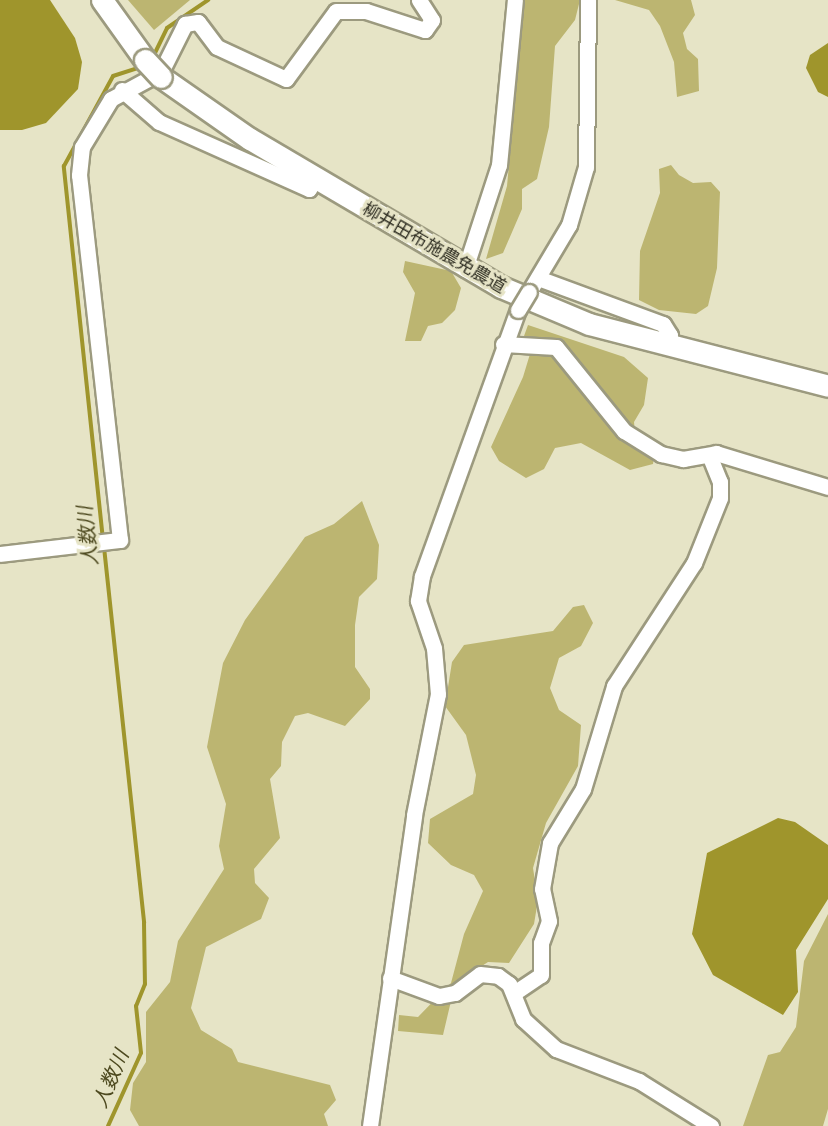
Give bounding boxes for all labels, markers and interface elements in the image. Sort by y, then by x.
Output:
street label: 柳井田布施農免農道 [358,198,510,298]
water label: 人数川 [73,505,103,567]
water label: 人数川 [88,1047,134,1111]

